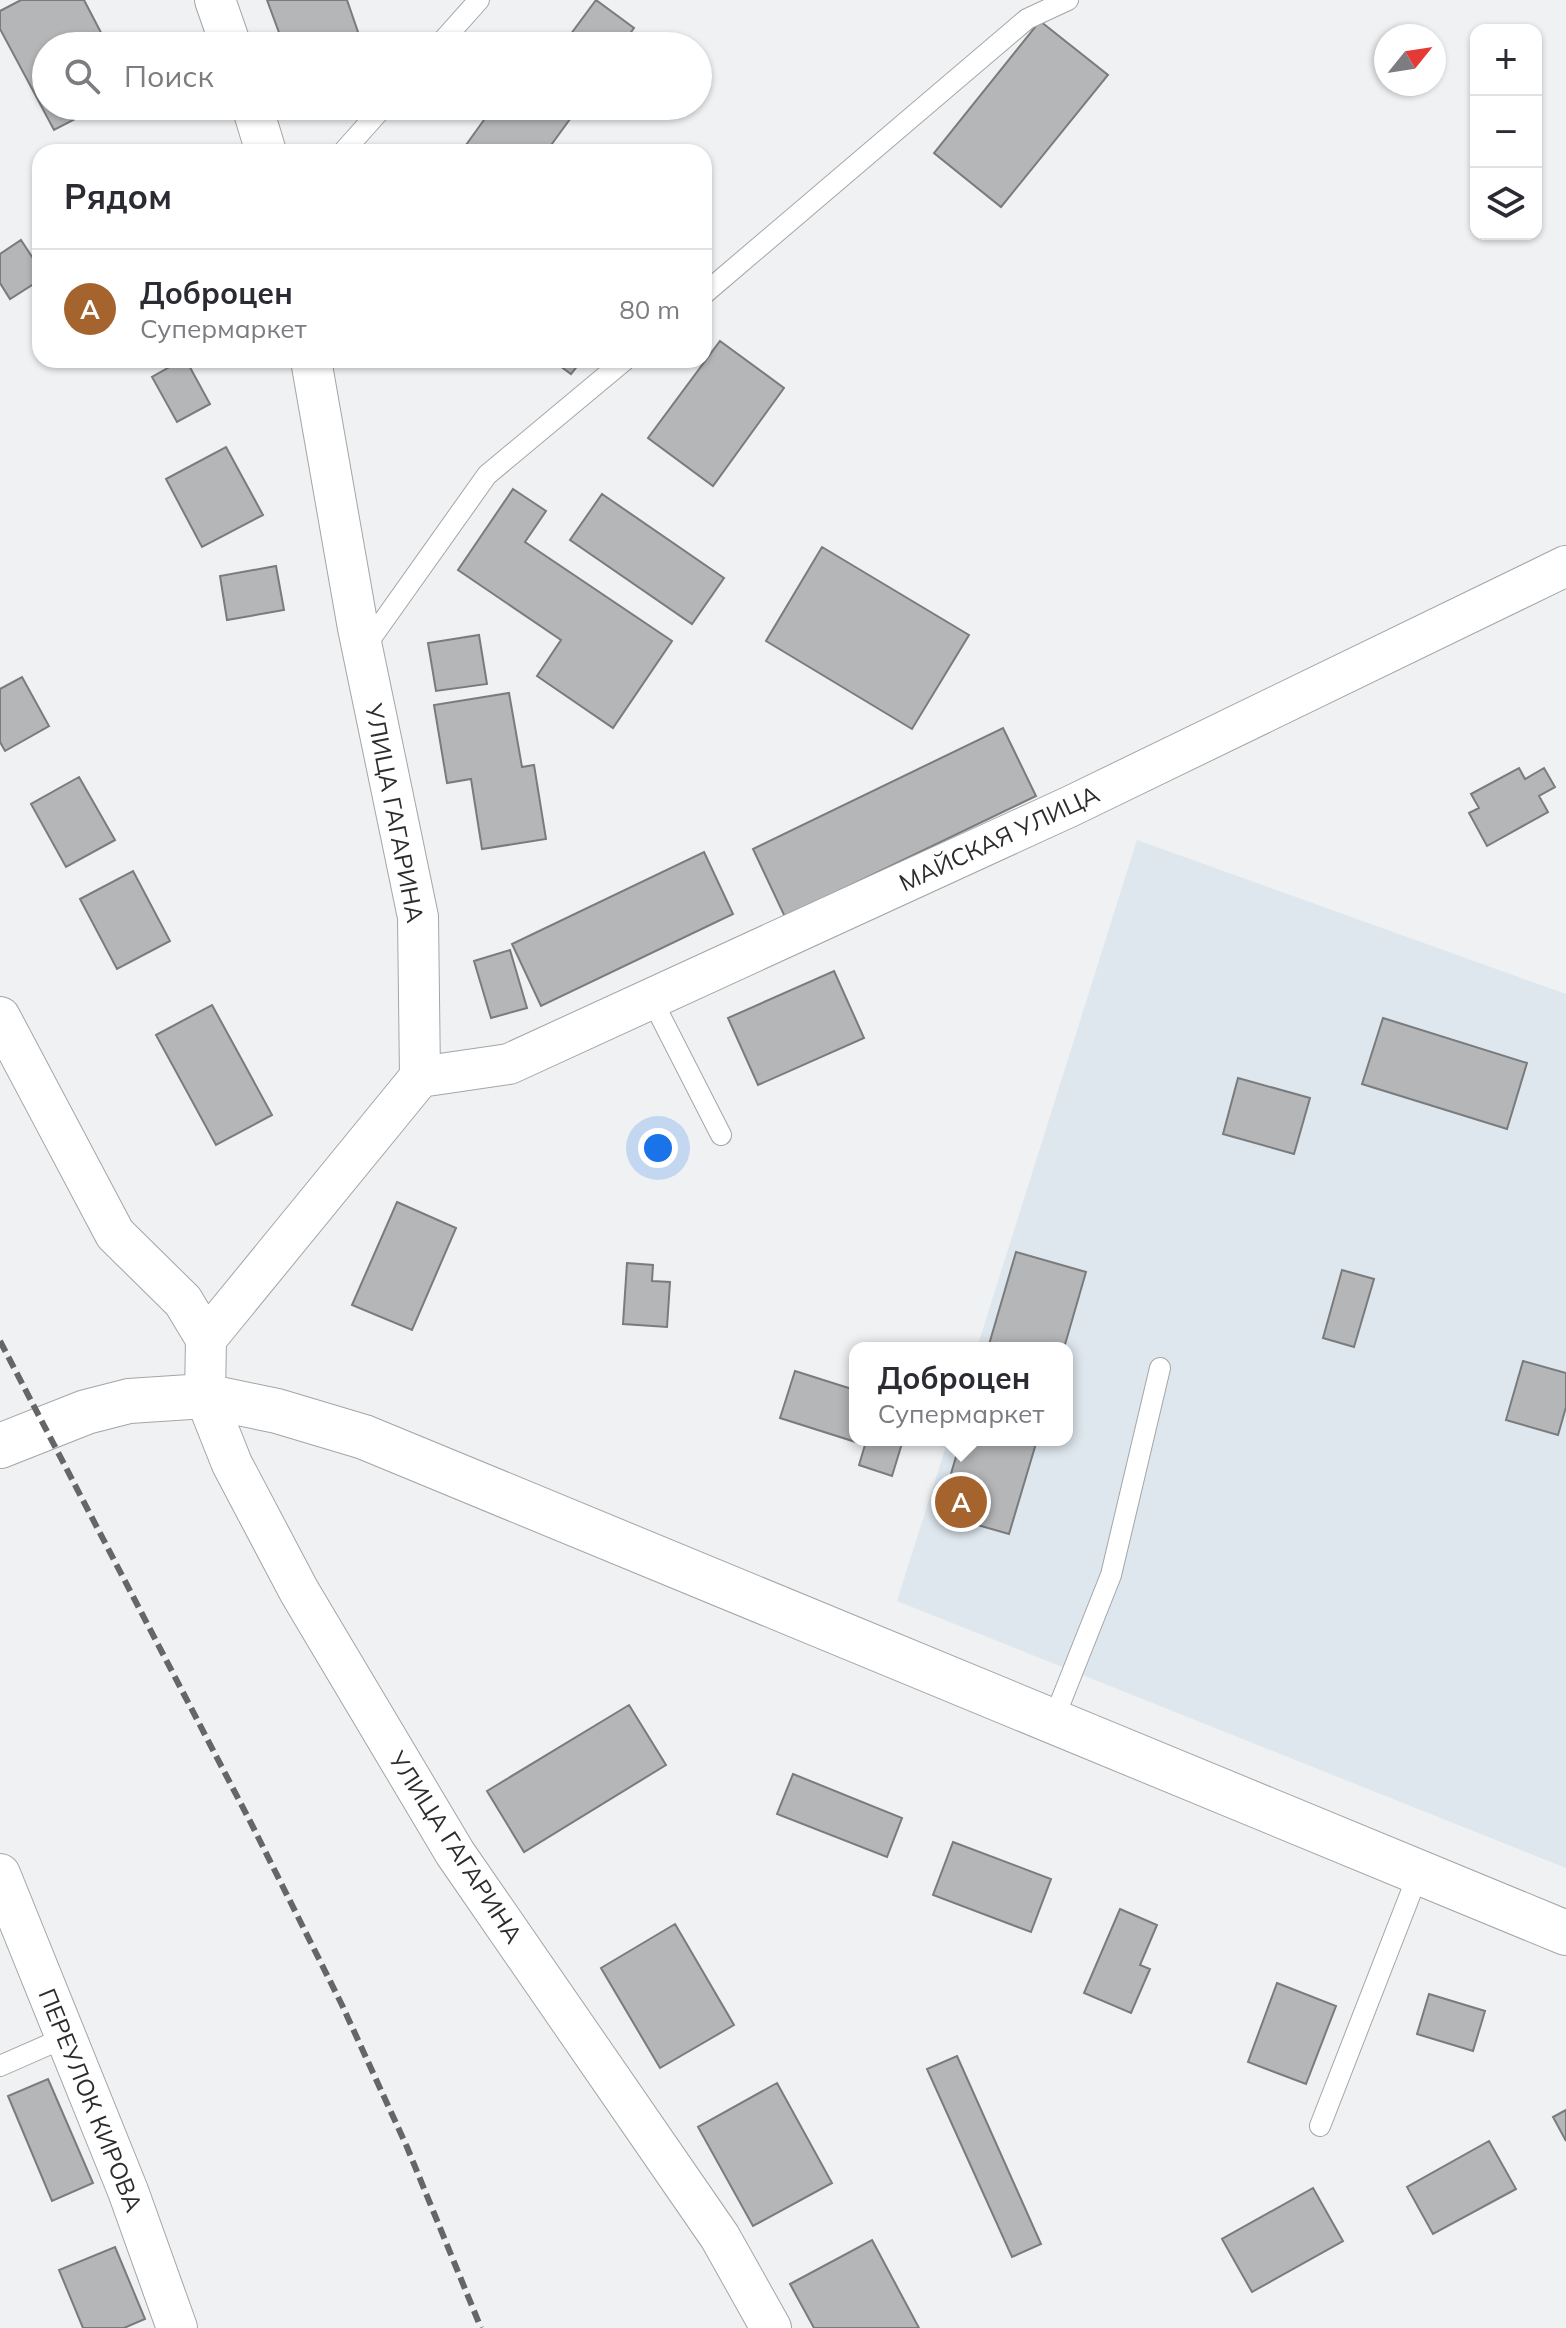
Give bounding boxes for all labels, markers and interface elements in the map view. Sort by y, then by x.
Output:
north arrow [1374,24,1446,96]
map controls [1470,24,1542,240]
button: + [1470,24,1542,96]
search box [32,32,712,120]
icon: search [60,54,104,98]
text: Поиск [124,57,214,95]
button: − [1470,96,1542,168]
button: layers [1470,168,1542,240]
text: Рядом [64,175,172,218]
text: Доброцен [140,274,293,312]
text: A [80,293,100,326]
text: 80 m [619,293,680,326]
text: Супермаркет [140,312,307,345]
street label: УЛИЦА ГАГАРИНА [359,700,431,925]
street label: МАЙСКАЯ УЛИЦА [894,778,1104,898]
your location [638,1128,678,1168]
popup [849,1342,1073,1446]
text: Доброцен [878,1359,1030,1397]
text: Супермаркет [878,1397,1044,1430]
pin: A [935,1472,987,1532]
street label: УЛИЦА ГАГАРИНА [382,1745,529,1949]
street label: ПЕРЕУЛОК КИРОВА [32,1984,150,2216]

